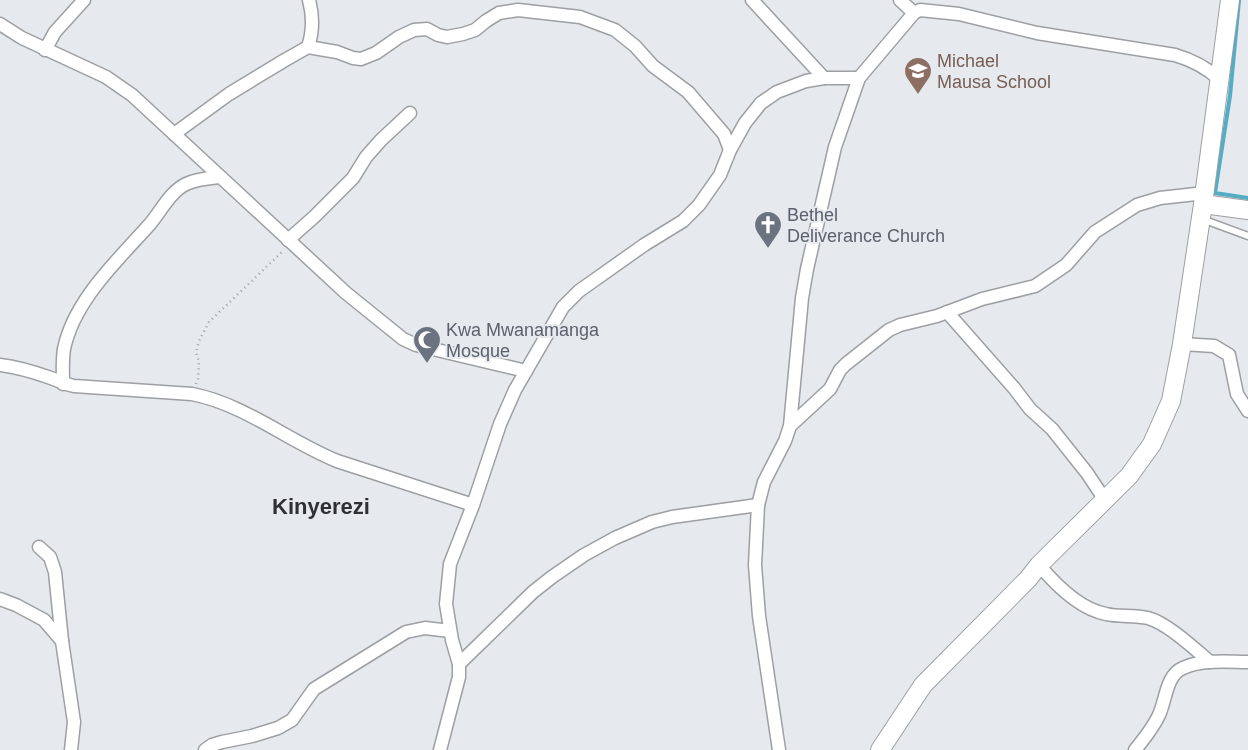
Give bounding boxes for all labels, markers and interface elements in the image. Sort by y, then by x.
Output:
place label: Michael Mausa School [937,51,1051,92]
school or university icon: Michael Mausa School [903,56,933,95]
place label: Bethel Deliverance Church [787,205,945,246]
church icon: Bethel Deliverance Church [753,210,783,249]
place label: Kwa Mwanamanga Mosque [446,320,600,361]
mosque icon: Kwa Mwanamanga Mosque [412,325,442,364]
district label: Kinyerezi [272,494,370,519]

